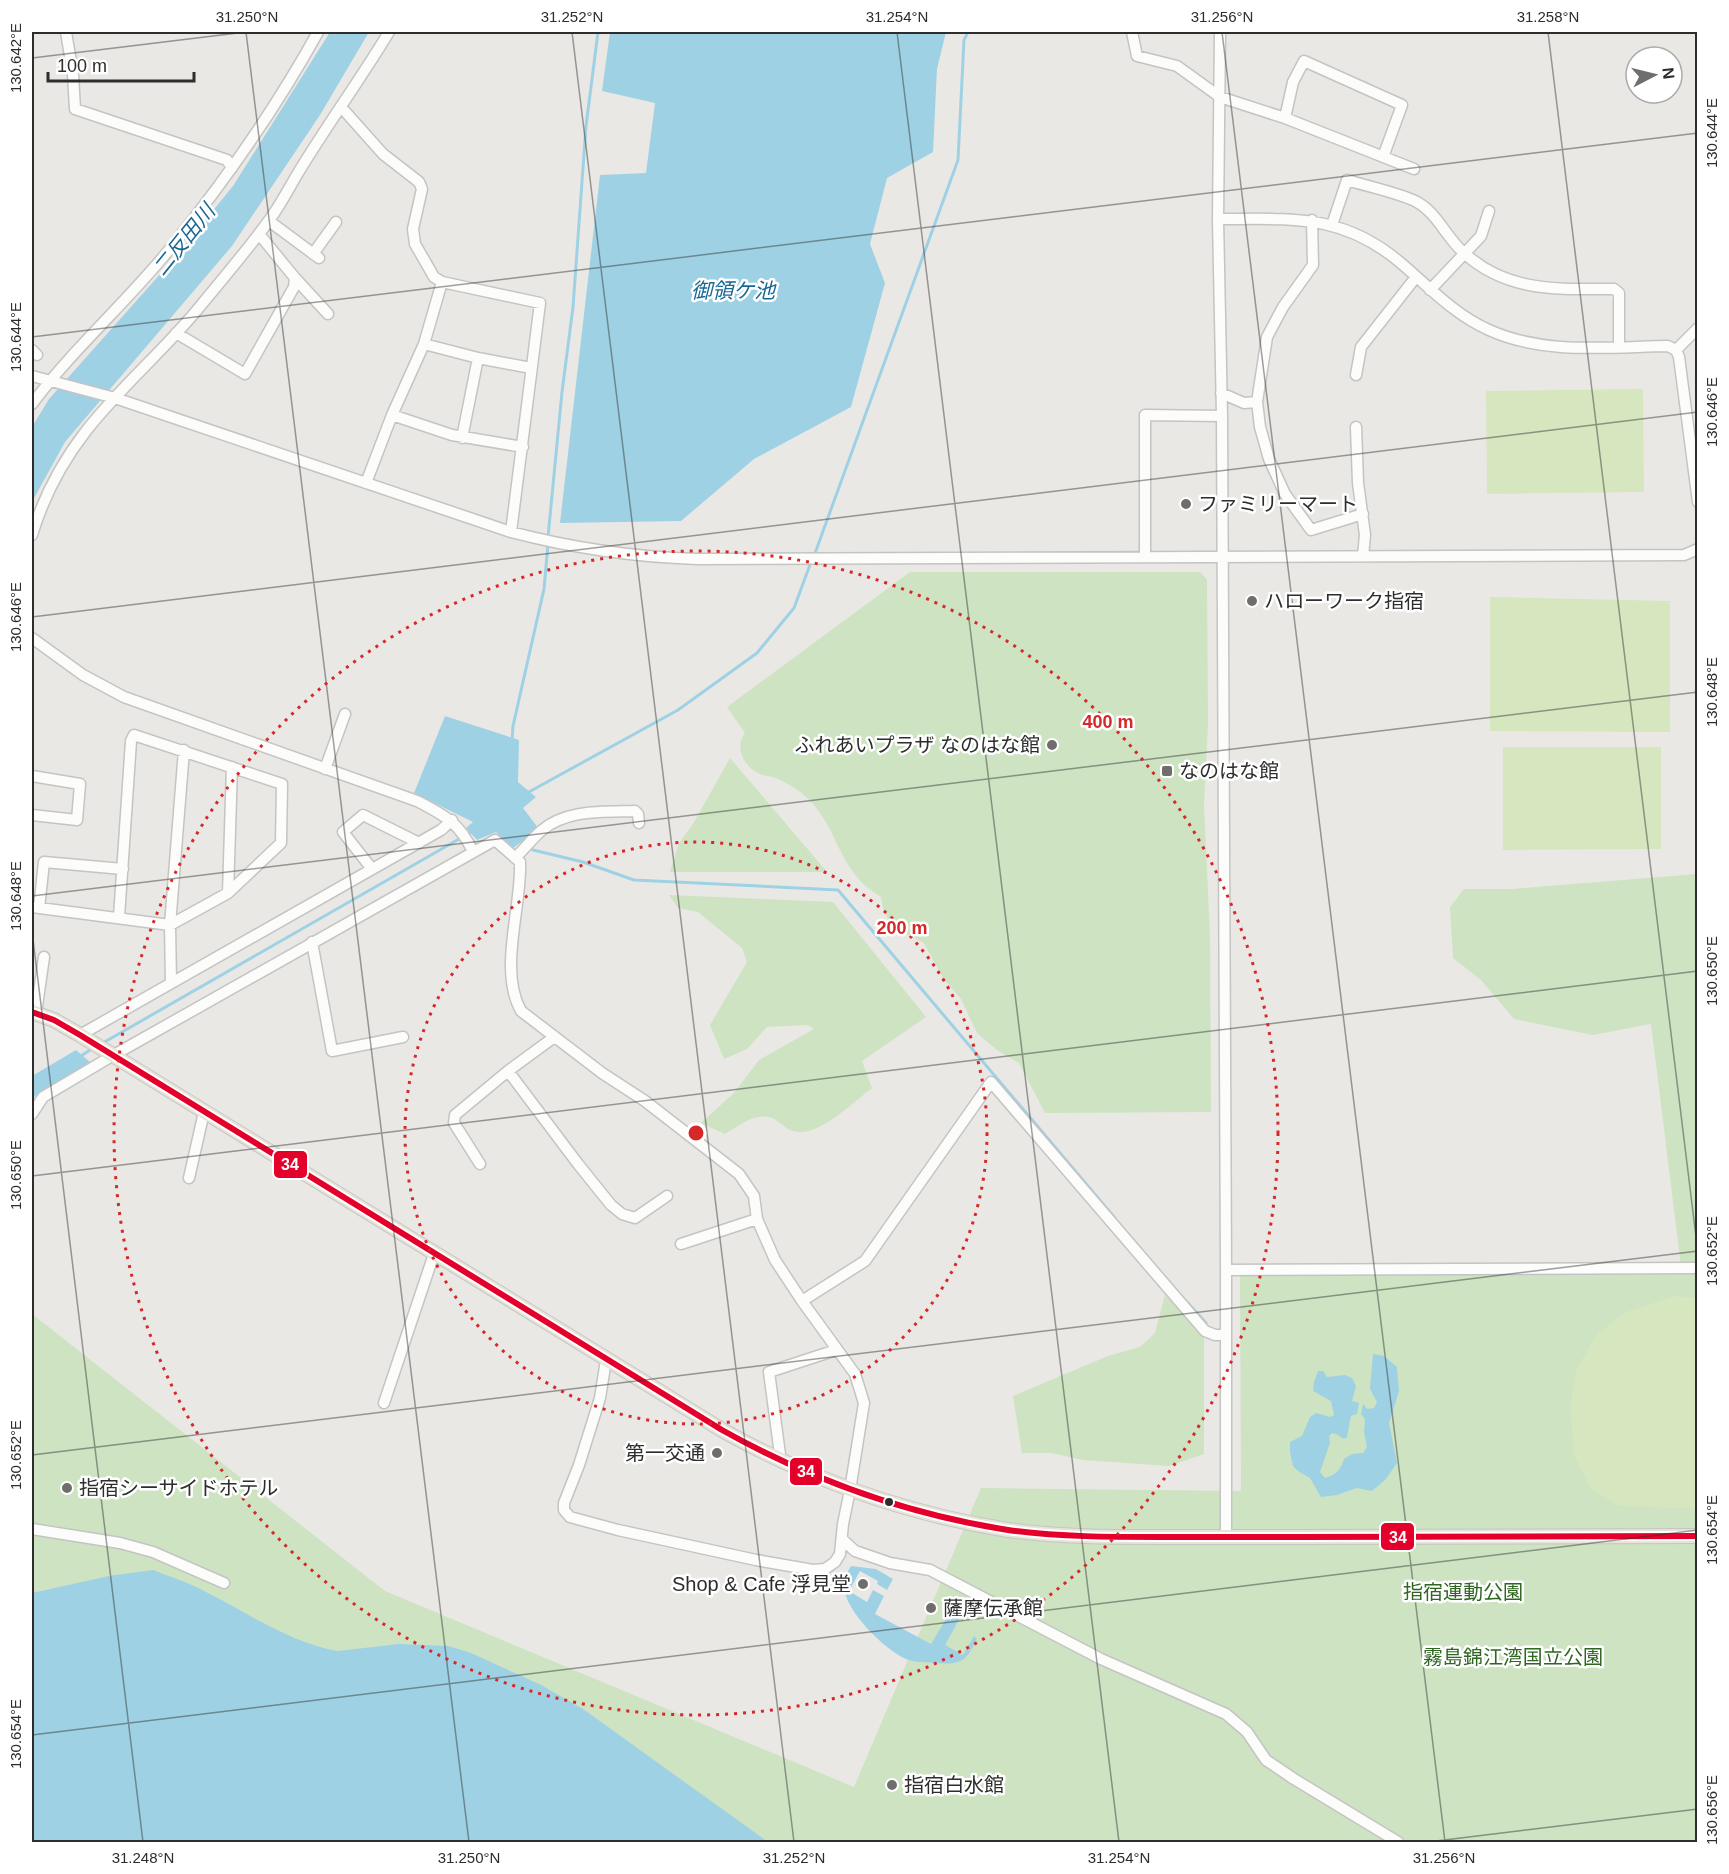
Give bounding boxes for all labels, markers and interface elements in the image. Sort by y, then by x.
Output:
text: 31.250°N [216,8,278,25]
text: 31.252°N [541,8,603,25]
text: 31.254°N [866,8,928,25]
text: 31.256°N [1191,8,1253,25]
text: 31.258°N [1517,8,1579,25]
text: 130.642°E [7,23,24,93]
scale bar [48,45,194,83]
north arrow [1624,45,1684,105]
text: 100 m [57,56,107,76]
text: N [1659,66,1678,80]
text: 130.644°E [1703,98,1720,168]
water label: 二反田川 [148,198,220,280]
water label: 御領ケ池 [691,279,777,302]
text: 130.644°E [7,302,24,372]
text: 130.646°E [1703,377,1720,447]
place label: ファミリーマート [1198,493,1358,515]
marker: ファミリーマート [1179,497,1193,511]
text: 130.646°E [7,582,24,652]
place label: ハローワーク指宿 [1264,590,1424,612]
marker: ハローワーク指宿 [1245,594,1259,608]
text: 130.648°E [1703,657,1720,727]
text: 400 m [1082,712,1134,732]
place label: ふれあいプラザ なのはな館 [794,734,1040,756]
marker: ふれあいプラザ なのはな館 [1045,738,1059,752]
place label: なのはな館 [1179,760,1279,782]
marker: なのはな館 [1160,764,1174,778]
text: 130.648°E [7,861,24,931]
text: 200 m [876,918,928,938]
text: 130.650°E [1703,936,1720,1006]
centre of rings [686,1123,706,1143]
text: 130.650°E [7,1140,24,1210]
line badge: 34 [273,1150,308,1179]
text: 34 [281,1156,299,1173]
text: 130.652°E [1703,1216,1720,1286]
text: 130.652°E [7,1420,24,1490]
place label: 第一交通 [625,1442,705,1464]
marker: 第一交通 [710,1446,724,1460]
line badge: 34 [789,1457,823,1486]
text: 34 [797,1463,815,1480]
place label: 指宿シーサイドホテル [79,1477,279,1499]
marker: 指宿シーサイドホテル [60,1481,74,1495]
text: 130.654°E [1703,1495,1720,1565]
unlabelled marker [883,1496,895,1508]
line badge: 34 [1380,1522,1415,1551]
text: 34 [1389,1529,1407,1546]
place label: Shop & Cafe 浮見堂 [672,1573,851,1595]
marker: Shop & Cafe 浮見堂 [856,1577,870,1591]
park label: 指宿運動公園 [1403,1581,1523,1603]
place label: 薩摩伝承館 [943,1597,1043,1619]
marker: 薩摩伝承館 [924,1601,938,1615]
park label: 霧島錦江湾国立公園 [1423,1646,1603,1668]
text: 130.654°E [7,1699,24,1769]
place label: 指宿白水館 [904,1774,1004,1796]
text: 130.656°E [1703,1775,1720,1845]
marker: 指宿白水館 [885,1778,899,1792]
text: 31.248°N [112,1849,174,1866]
text: 31.250°N [438,1849,500,1866]
text: 31.252°N [763,1849,825,1866]
text: 31.254°N [1088,1849,1150,1866]
text: 31.256°N [1413,1849,1475,1866]

